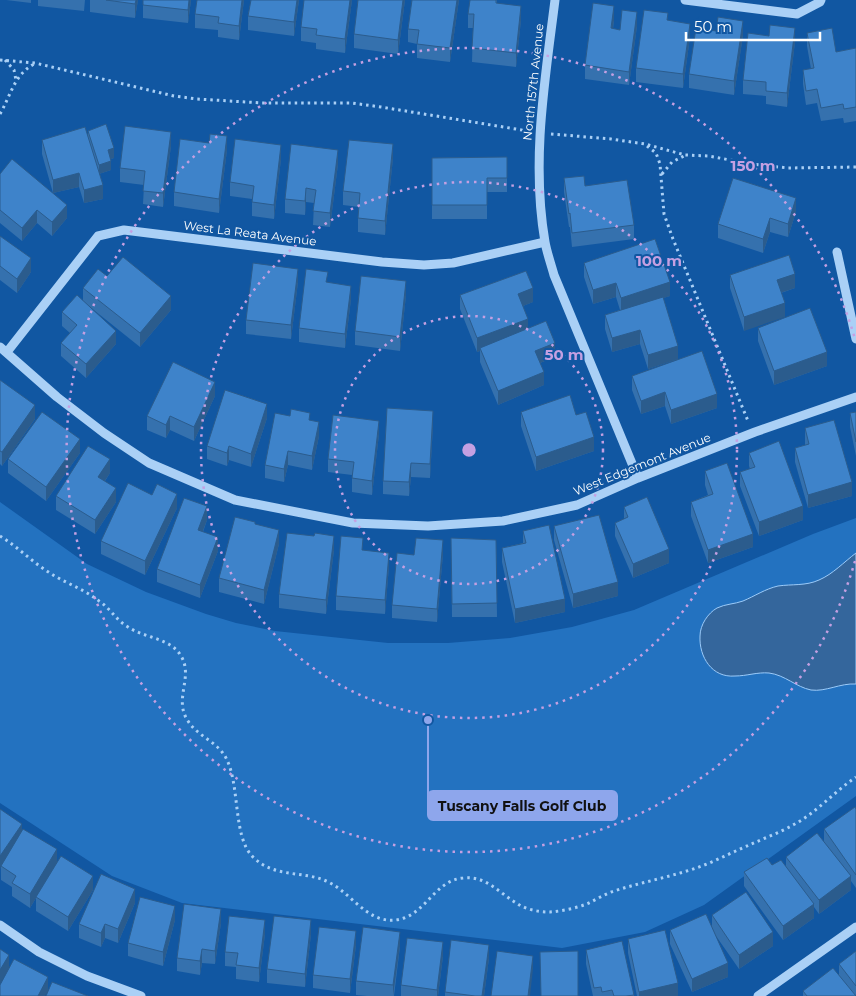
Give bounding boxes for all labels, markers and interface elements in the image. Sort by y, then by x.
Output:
scale bar [686,10,820,42]
text: 50 m [694,17,732,36]
street label: North 157th Avenue [519,23,547,141]
text: 150 m [731,156,775,175]
street label: West La Reata Avenue [183,217,317,249]
text: 100 m [636,251,682,270]
text: 50 m [544,345,584,364]
street label: West Edgemont Avenue [571,430,713,498]
centre of rings [460,441,478,459]
callout: Tuscany Falls Golf Club [428,791,617,820]
text: Tuscany Falls Golf Club [438,797,607,815]

